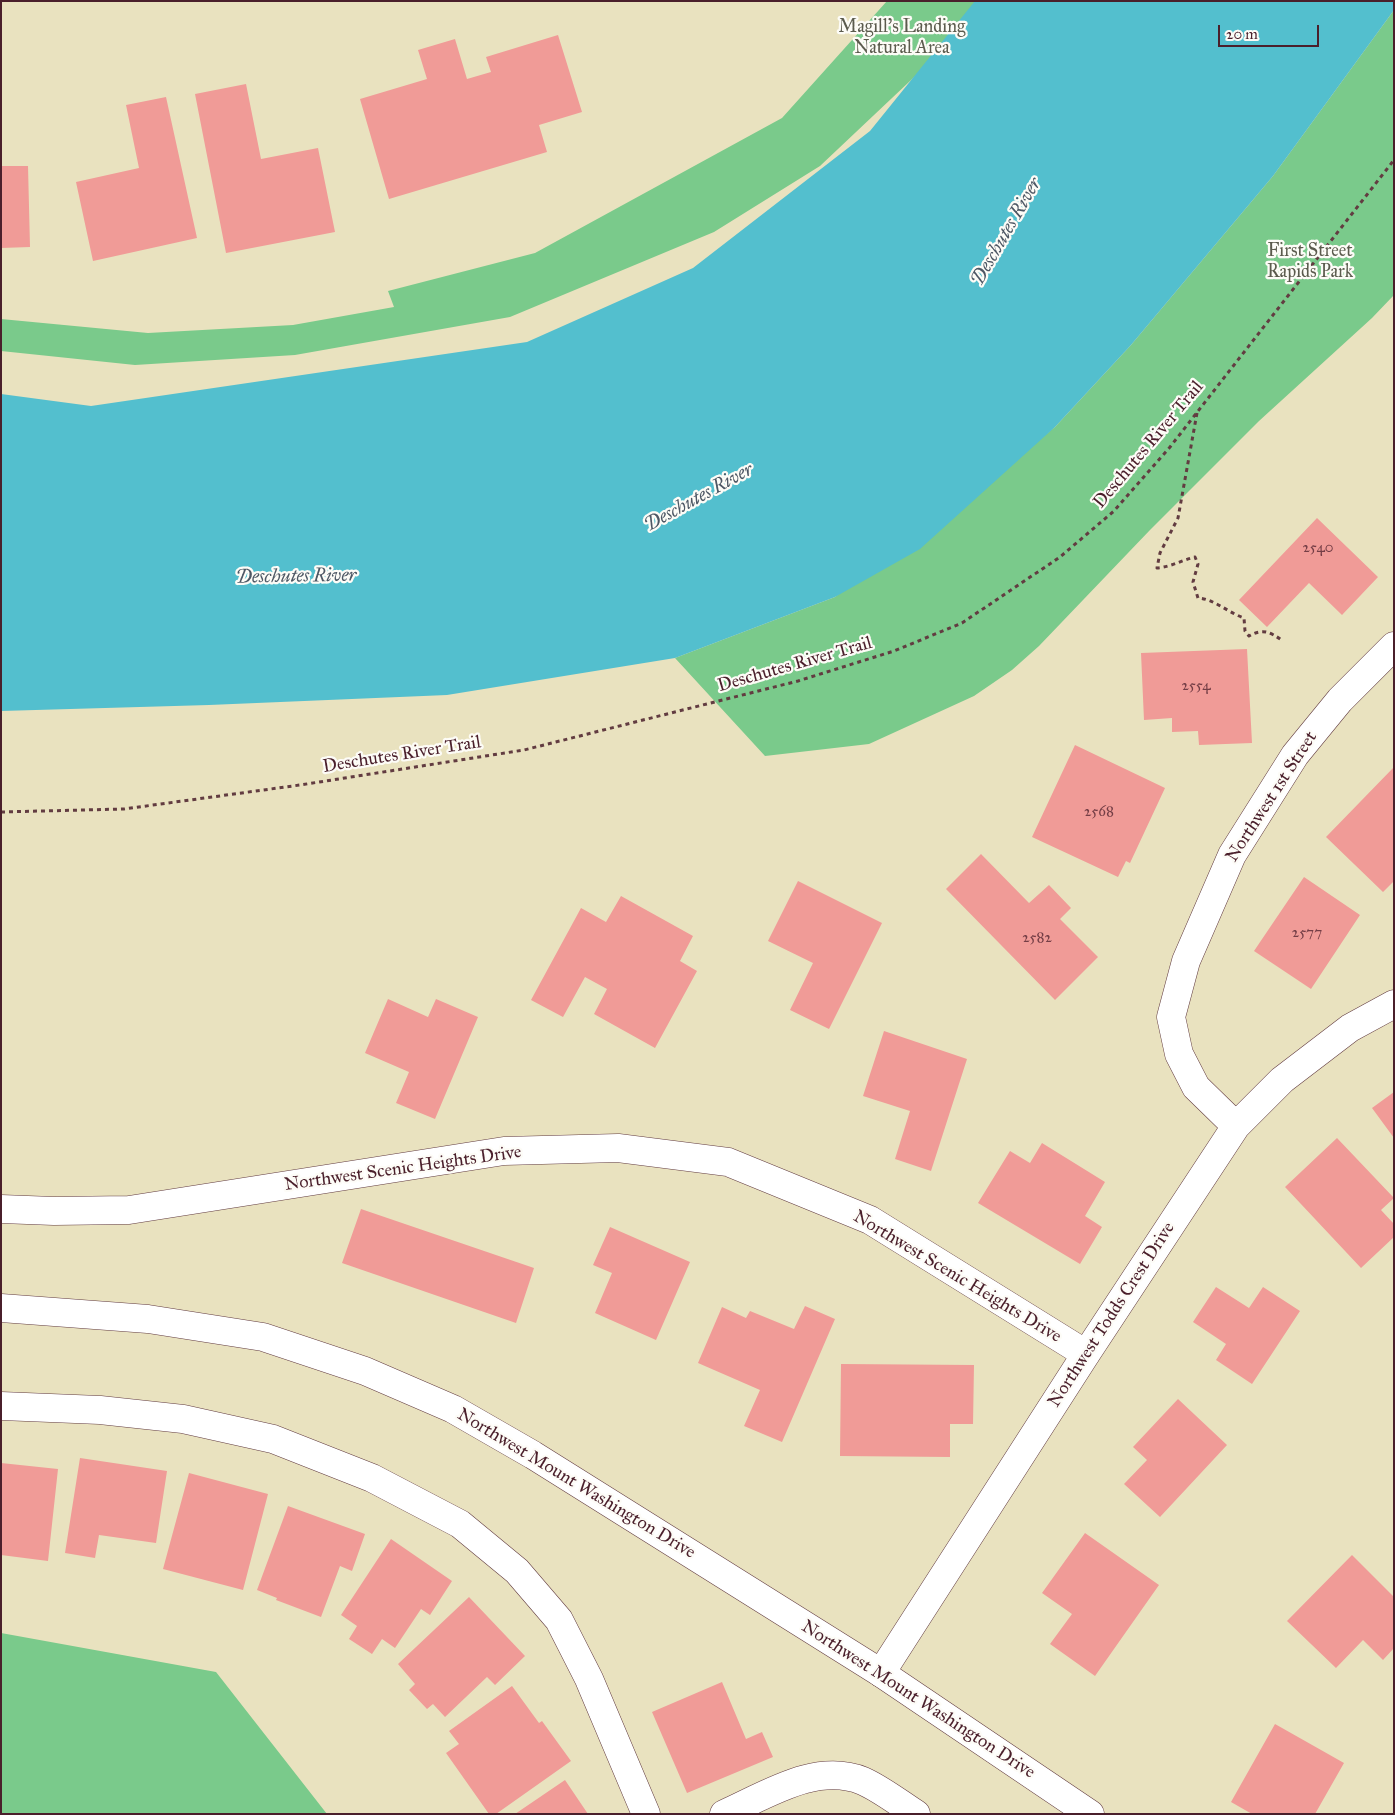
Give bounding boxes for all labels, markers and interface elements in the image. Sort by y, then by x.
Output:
scale bar [1220,15,1321,47]
park label: Magill's Landing Natural Area [839,17,965,59]
text: 20 m [1226,25,1258,43]
water label: Deschutes River [967,174,1047,290]
park label: First Street Rapids Park [1267,241,1353,284]
street label: Deschutes River Trail [1089,377,1209,513]
water label: Deschutes River [641,459,757,537]
house number: 2540 [1303,539,1333,557]
water label: Deschutes River [235,565,357,589]
street label: Deschutes River Trail [715,633,875,697]
house number: 2554 [1181,677,1211,695]
street label: Northwest 1st Street [1222,728,1322,866]
street label: Deschutes River Trail [321,732,483,778]
house number: 2568 [1084,803,1114,821]
house number: 2577 [1292,924,1322,942]
house number: 2582 [1022,929,1052,947]
street label: Northwest Scenic Heights Drive [283,1142,523,1196]
street label: Northwest Scenic Heights Drive [849,1206,1065,1348]
street label: Northwest Todds Crest Drive [1044,1218,1180,1412]
street label: Northwest Mount Washington Drive [453,1404,699,1564]
street label: Northwest Mount Washington Drive [797,1616,1039,1784]

